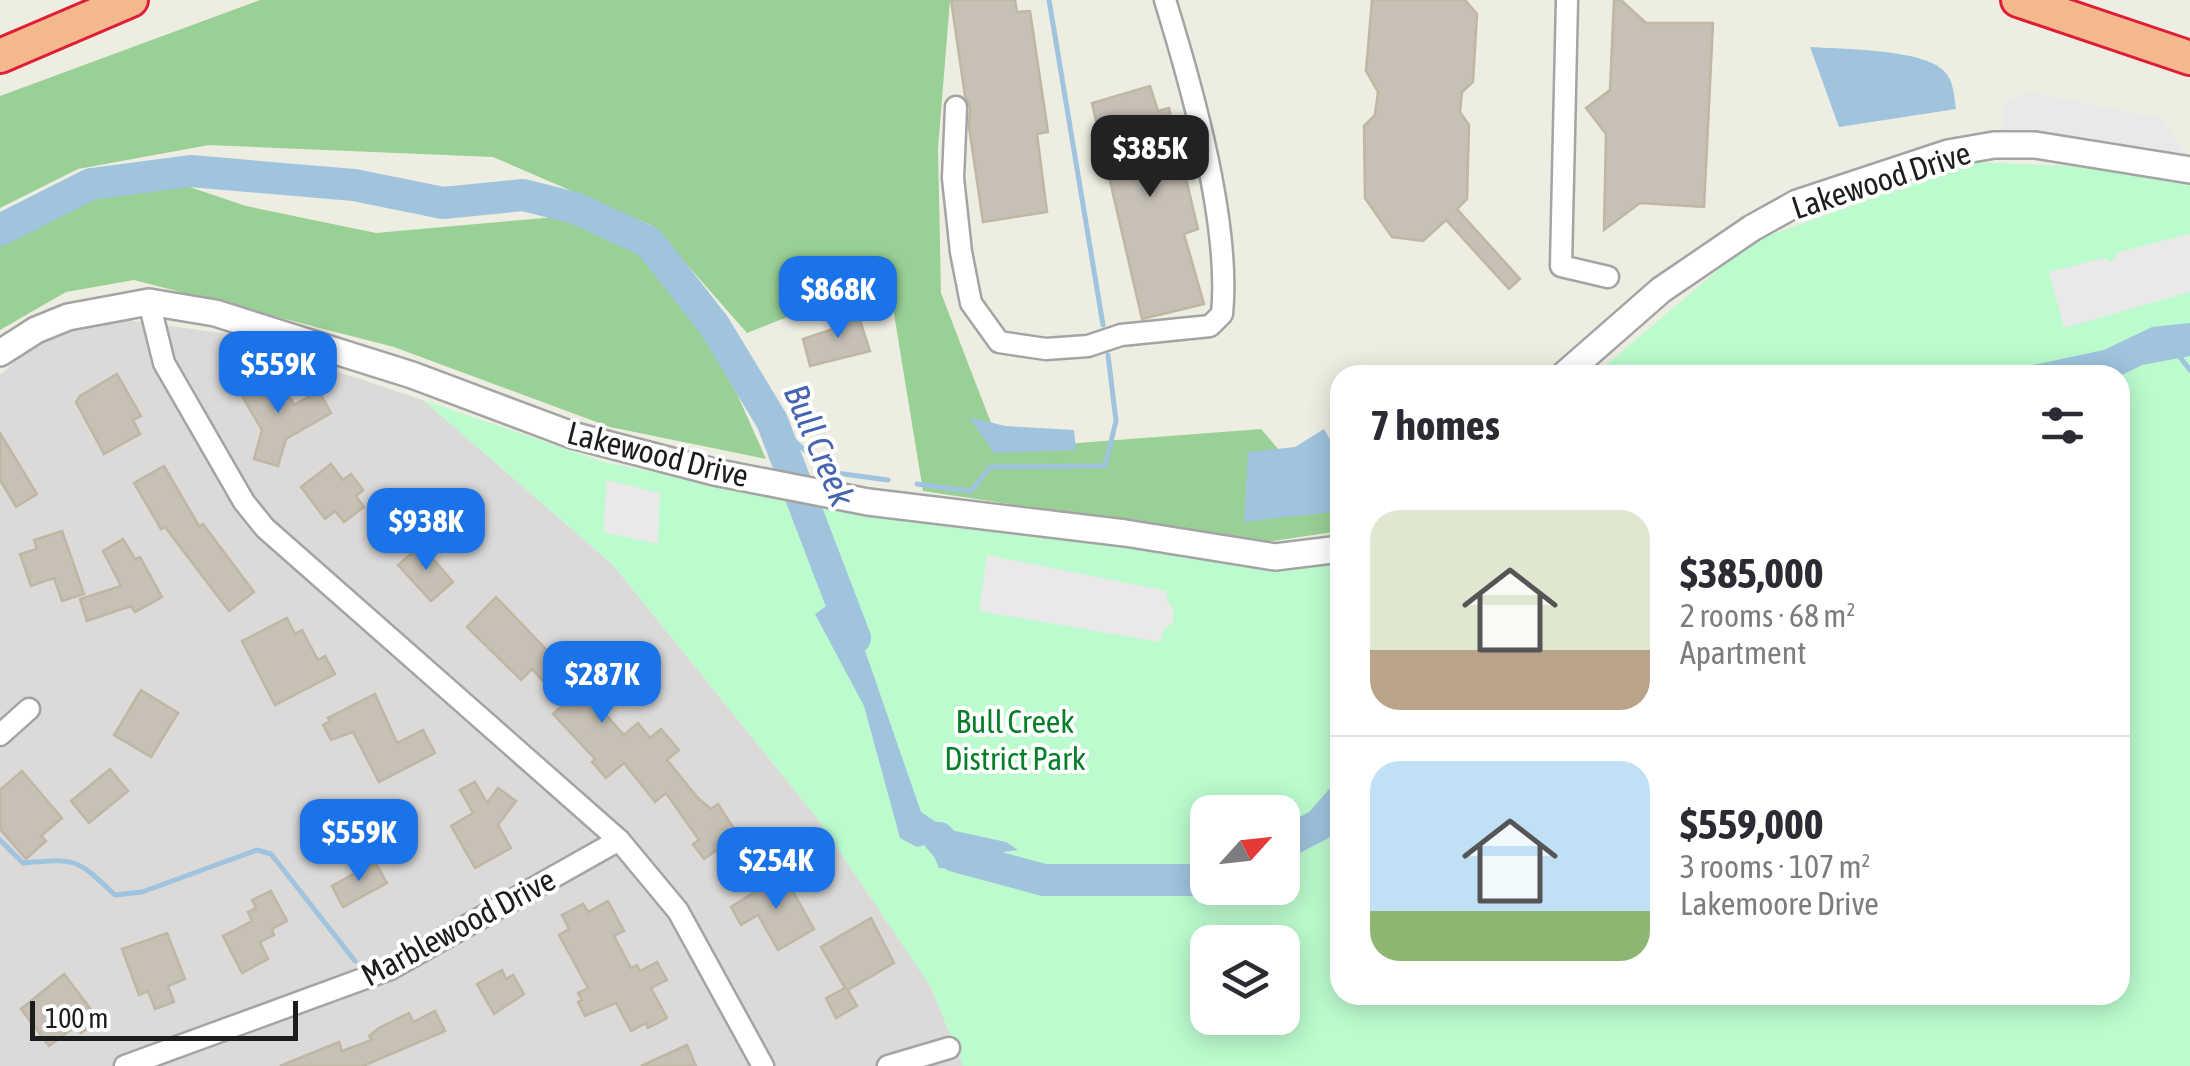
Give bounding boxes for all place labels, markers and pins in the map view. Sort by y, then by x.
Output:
pin: $385K [1080,115,1220,200]
pin: $868K [768,256,908,341]
pin: $559K [208,331,348,416]
pin: $938K [356,488,496,573]
pin: $287K [532,641,672,726]
pin: $559K [289,799,429,884]
pin: $254K [706,827,846,912]

